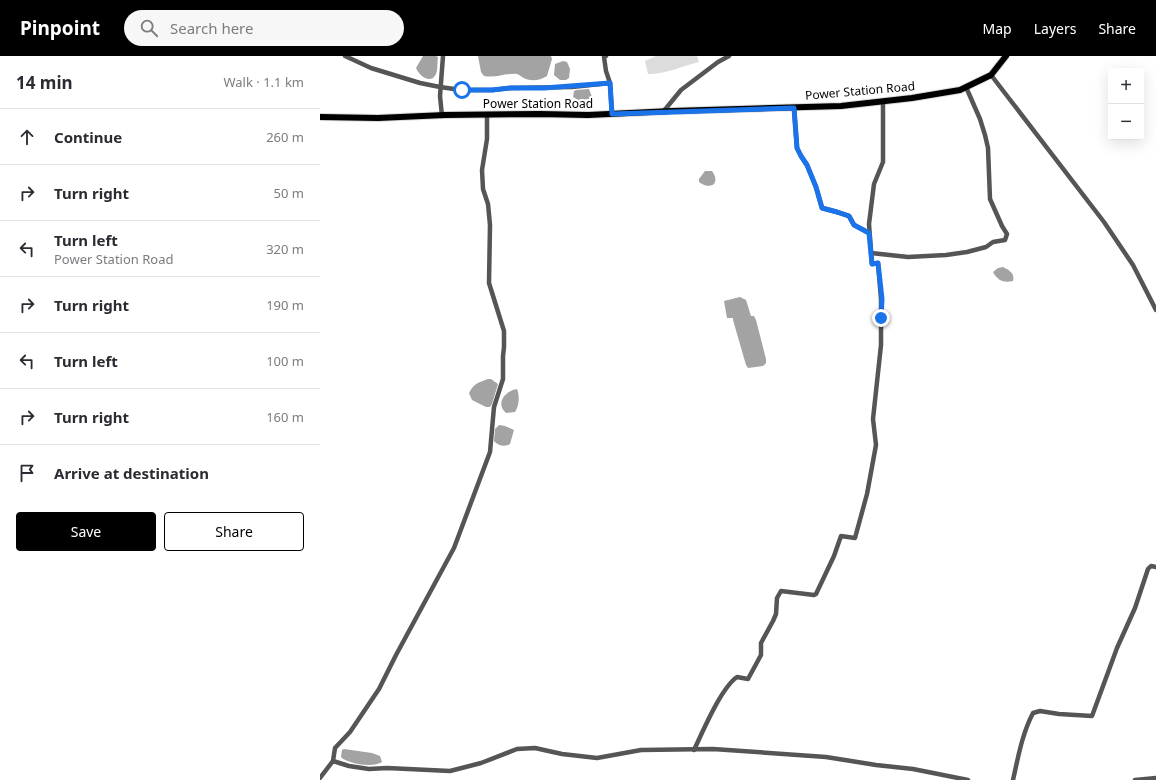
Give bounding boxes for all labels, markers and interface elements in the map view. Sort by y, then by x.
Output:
search box [124,10,404,46]
text: Pinpoint [20,15,100,41]
icon: search [138,17,160,39]
text: Search here [170,18,253,38]
text: Map [983,19,1012,38]
text: Layers [1034,19,1076,38]
text: Share [1098,19,1136,38]
map controls [1108,68,1144,140]
button: + [1108,68,1144,104]
text: 14 min [16,71,73,94]
text: Walk · 1.1 km [224,73,304,91]
street label: Power Station Road [804,77,916,104]
route start [453,81,471,99]
street label: Power Station Road [483,95,593,112]
button: − [1108,104,1144,140]
icon: ahead [16,126,38,148]
text: Continue [54,127,122,147]
text: 260 m [266,128,304,146]
icon: right [16,182,38,204]
text: Turn right [54,183,129,203]
text: 50 m [274,184,304,202]
text: Turn left [54,230,118,250]
icon: left [16,238,38,260]
text: 320 m [266,240,304,258]
text: Power Station Road [54,250,173,268]
icon: right [16,294,38,316]
text: Turn right [54,295,129,315]
text: 190 m [266,296,304,314]
route end [872,309,890,327]
icon: left [16,350,38,372]
text: Turn left [54,351,118,371]
text: 100 m [266,352,304,370]
icon: right [16,406,38,428]
text: Turn right [54,407,129,427]
text: 160 m [266,408,304,426]
icon: arrive [16,462,38,484]
text: Arrive at destination [54,463,209,483]
button: Save [16,512,156,551]
button: Share [164,512,304,551]

